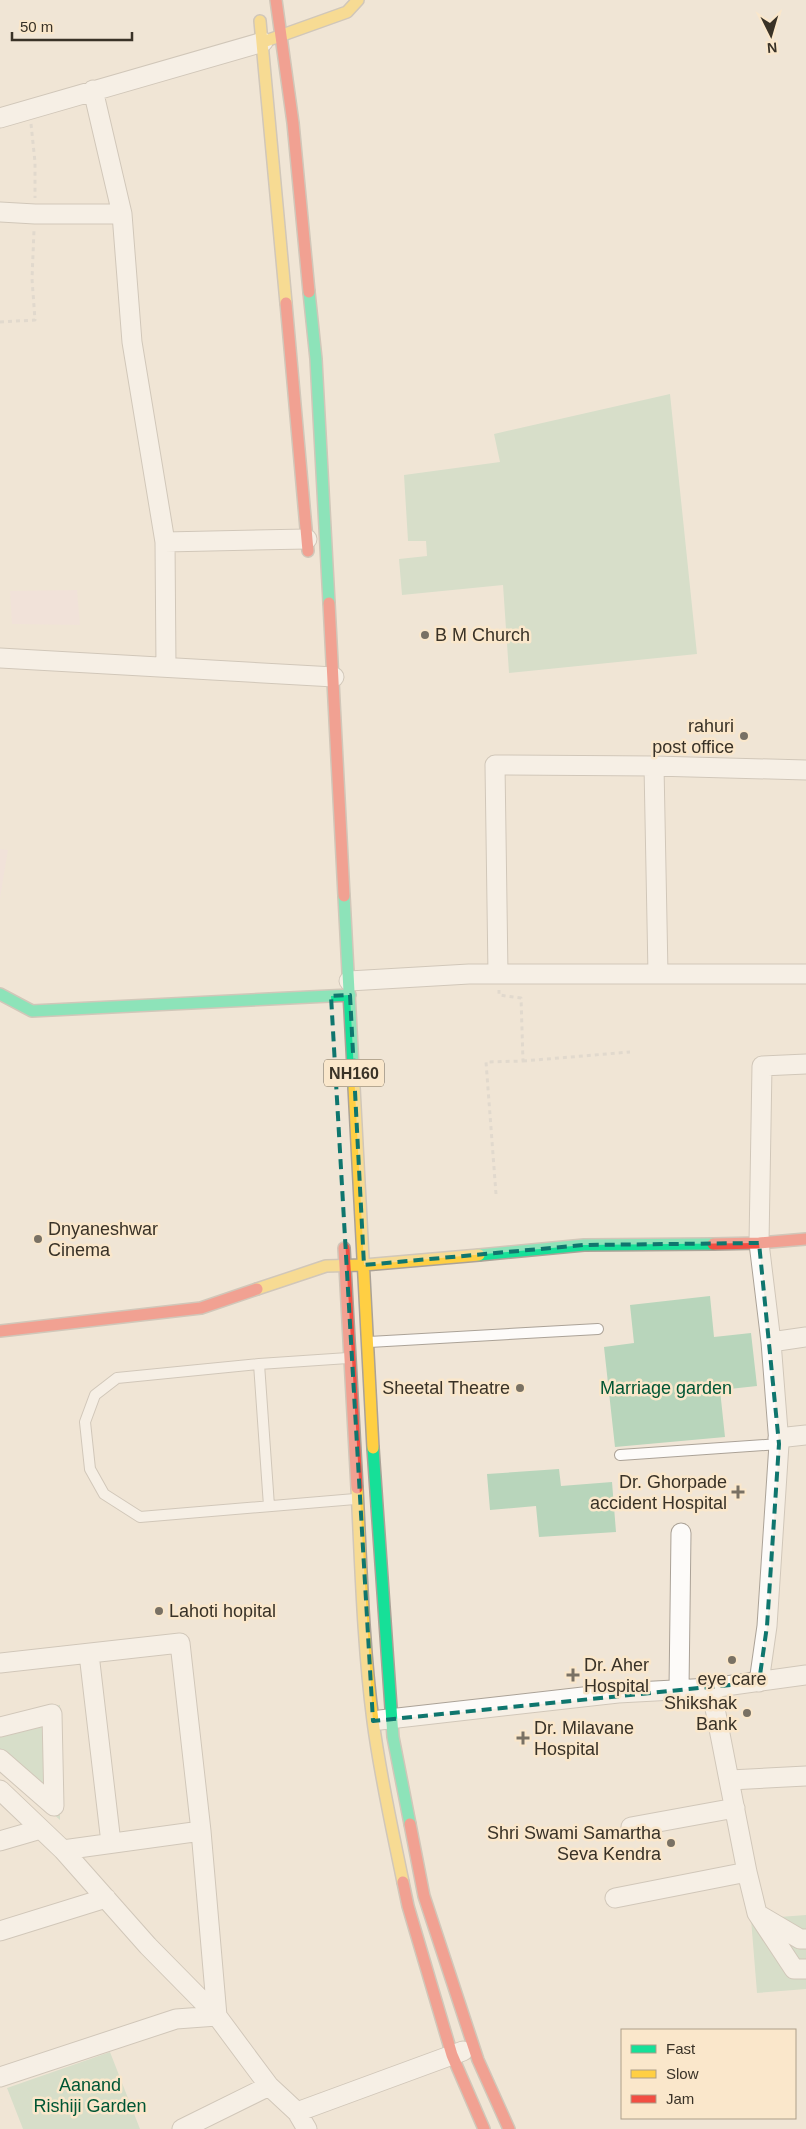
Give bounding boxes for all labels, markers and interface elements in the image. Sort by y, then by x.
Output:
scale bar [12,10,132,42]
north arrow [746,10,796,60]
text: 50 m [20,18,53,35]
text: N [766,40,778,56]
place label: B M Church [435,625,530,645]
marker: B M Church [419,629,431,641]
place label: rahuri post office [652,716,734,757]
marker: rahuri post office [738,730,750,742]
road number: NH160 [324,1060,384,1086]
place label: Dnyaneshwar Cinema [48,1219,158,1260]
marker: Dnyaneshwar Cinema [32,1233,44,1245]
place label: Sheetal Theatre [382,1378,510,1398]
park label: Marriage garden [600,1378,732,1398]
marker: Sheetal Theatre [514,1382,526,1394]
place label: Dr. Ghorpade accident Hospital [590,1472,727,1513]
marker: Dr. Ghorpade accident Hospital [731,1485,745,1499]
place label: Lahoti hopital [169,1601,276,1621]
marker: Lahoti hopital [153,1605,165,1617]
marker: eye care [726,1654,738,1666]
place label: Dr. Aher Hospital [584,1655,649,1696]
marker: Dr. Aher Hospital [566,1668,580,1682]
place label: eye care [697,1669,767,1689]
place label: Shikshak Bank [664,1693,738,1734]
marker: Shikshak Bank [741,1707,753,1719]
place label: Dr. Milavane Hospital [534,1718,634,1759]
marker: Dr. Milavane Hospital [516,1731,530,1745]
place label: Shri Swami Samartha Seva Kendra [487,1823,662,1864]
marker: Shri Swami Samartha Seva Kendra [665,1837,677,1849]
legend [621,2029,796,2119]
text: Fast [666,2040,696,2057]
text: Slow [666,2065,699,2082]
park label: Aanand Rishiji Garden [33,2075,147,2116]
text: Jam [666,2090,694,2107]

